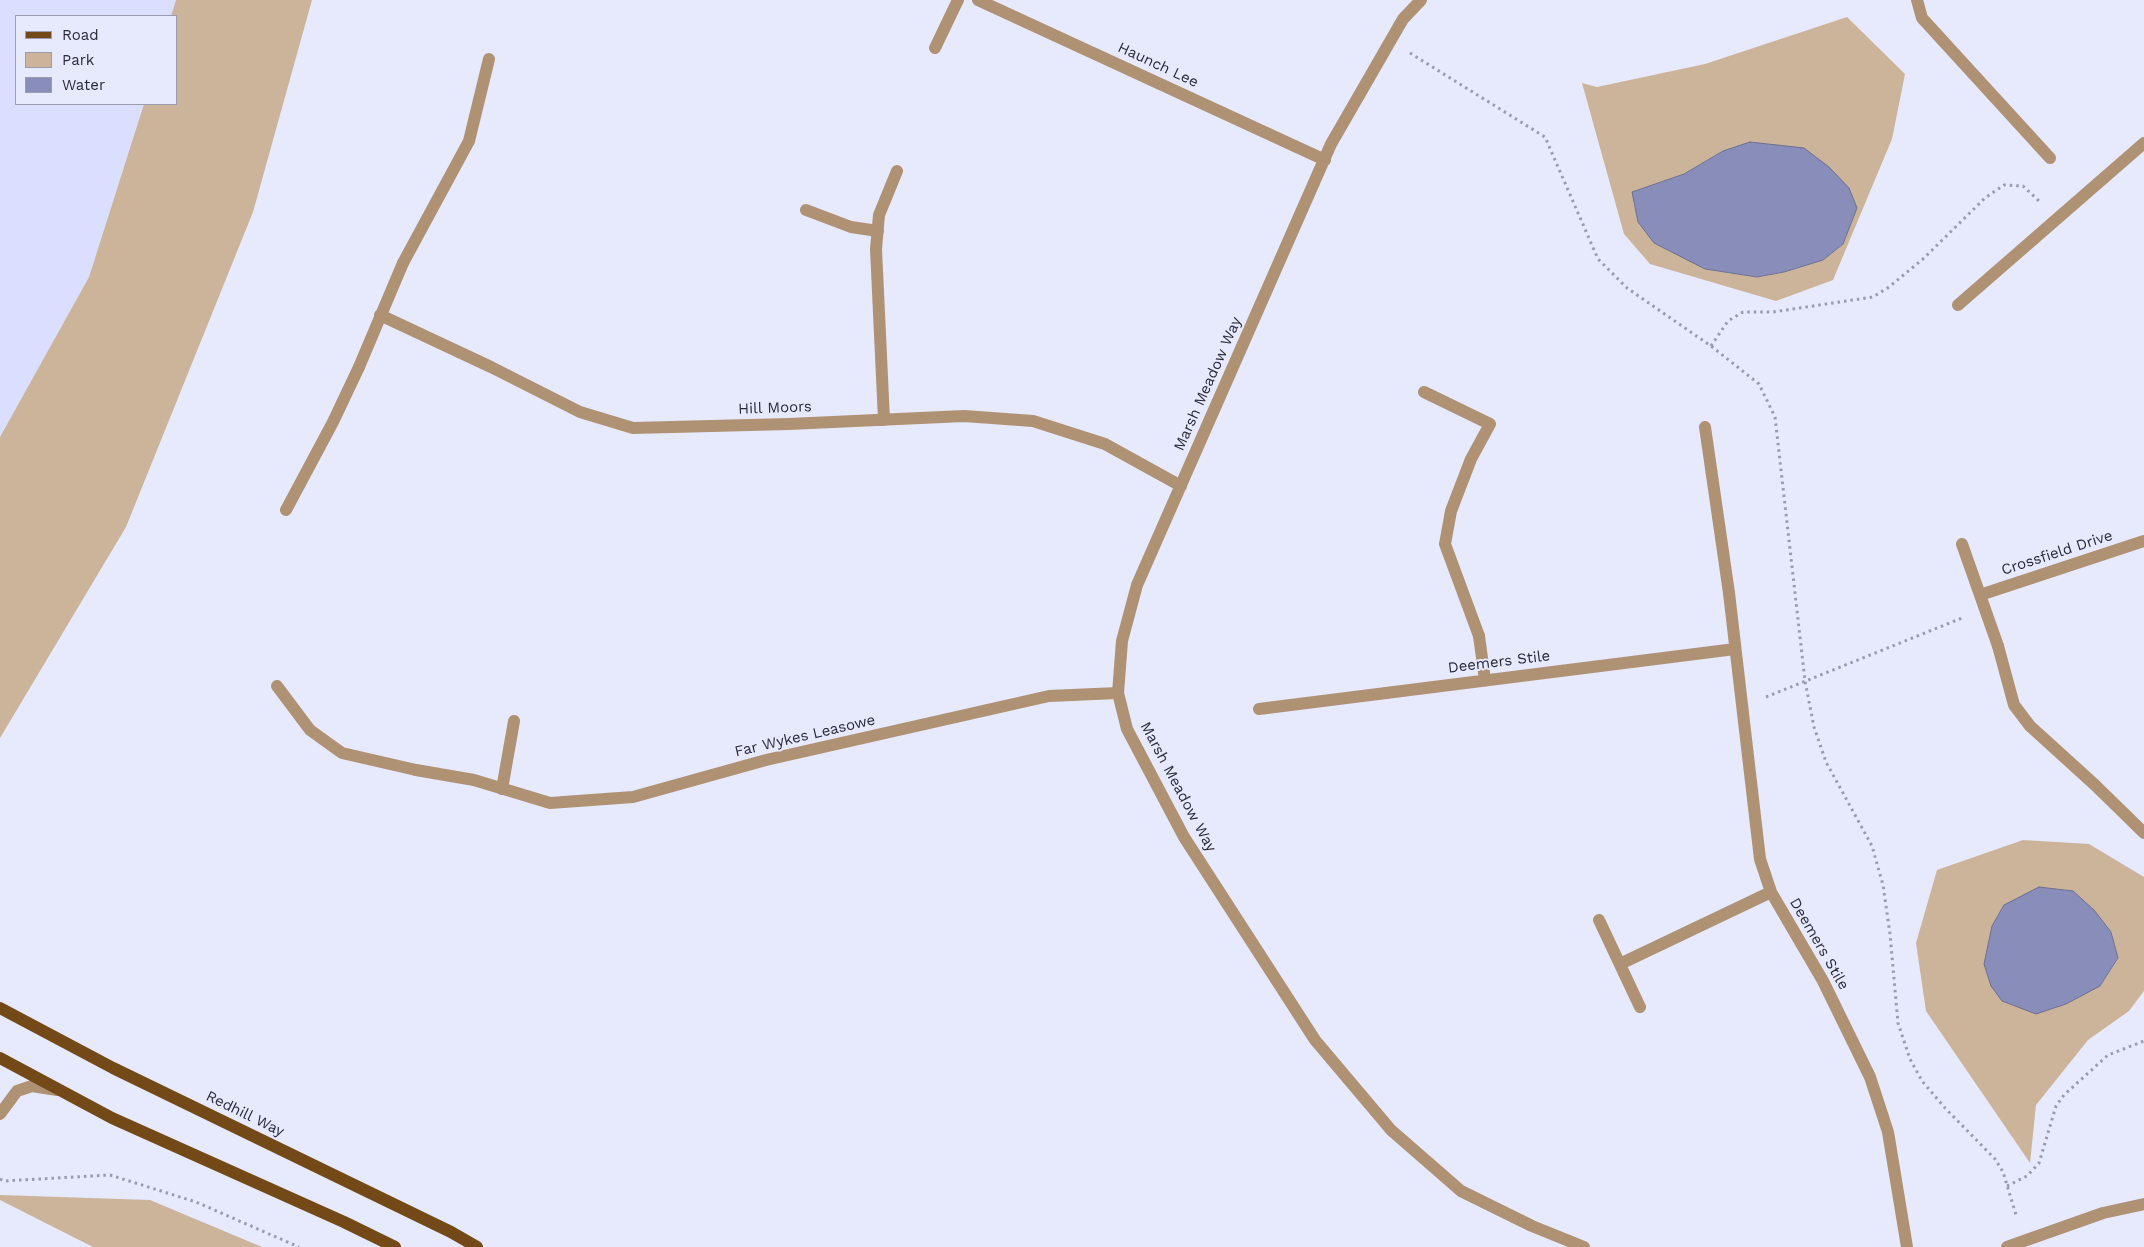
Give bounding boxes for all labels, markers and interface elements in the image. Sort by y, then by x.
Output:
legend [15,15,178,105]
text: Road [62,26,99,44]
street label: Haunch Lee [1115,39,1201,91]
text: Park [62,51,94,69]
text: Water [62,76,105,94]
street label: Marsh Meadow Way [1170,314,1246,454]
street label: Hill Moors [738,398,812,418]
street label: Crossfield Drive [1999,527,2115,579]
street label: Deemers Stile [1447,647,1551,677]
street label: Far Wykes Leasowe [733,711,877,761]
street label: Marsh Meadow Way [1136,719,1220,855]
street label: Deemers Stile [1785,895,1853,993]
street label: Redhill Way [203,1087,287,1141]

